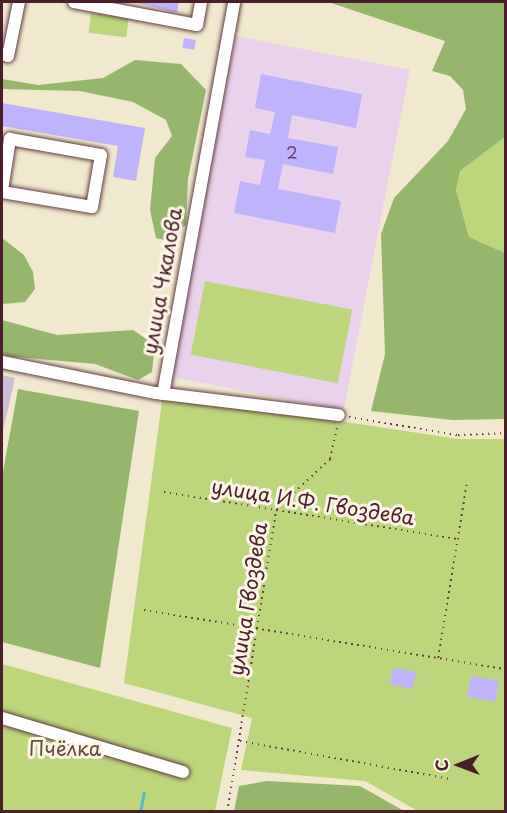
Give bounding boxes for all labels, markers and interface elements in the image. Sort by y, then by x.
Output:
house number: 2 [286,142,298,162]
street label: улица Чкалова [137,205,187,357]
street label: улица И.Ф. Гвоздева [209,474,417,530]
street label: улица Гвоздева [224,520,272,678]
north arrow [429,735,489,795]
park label: Пчёлка [29,736,101,760]
text: С [429,759,453,772]

